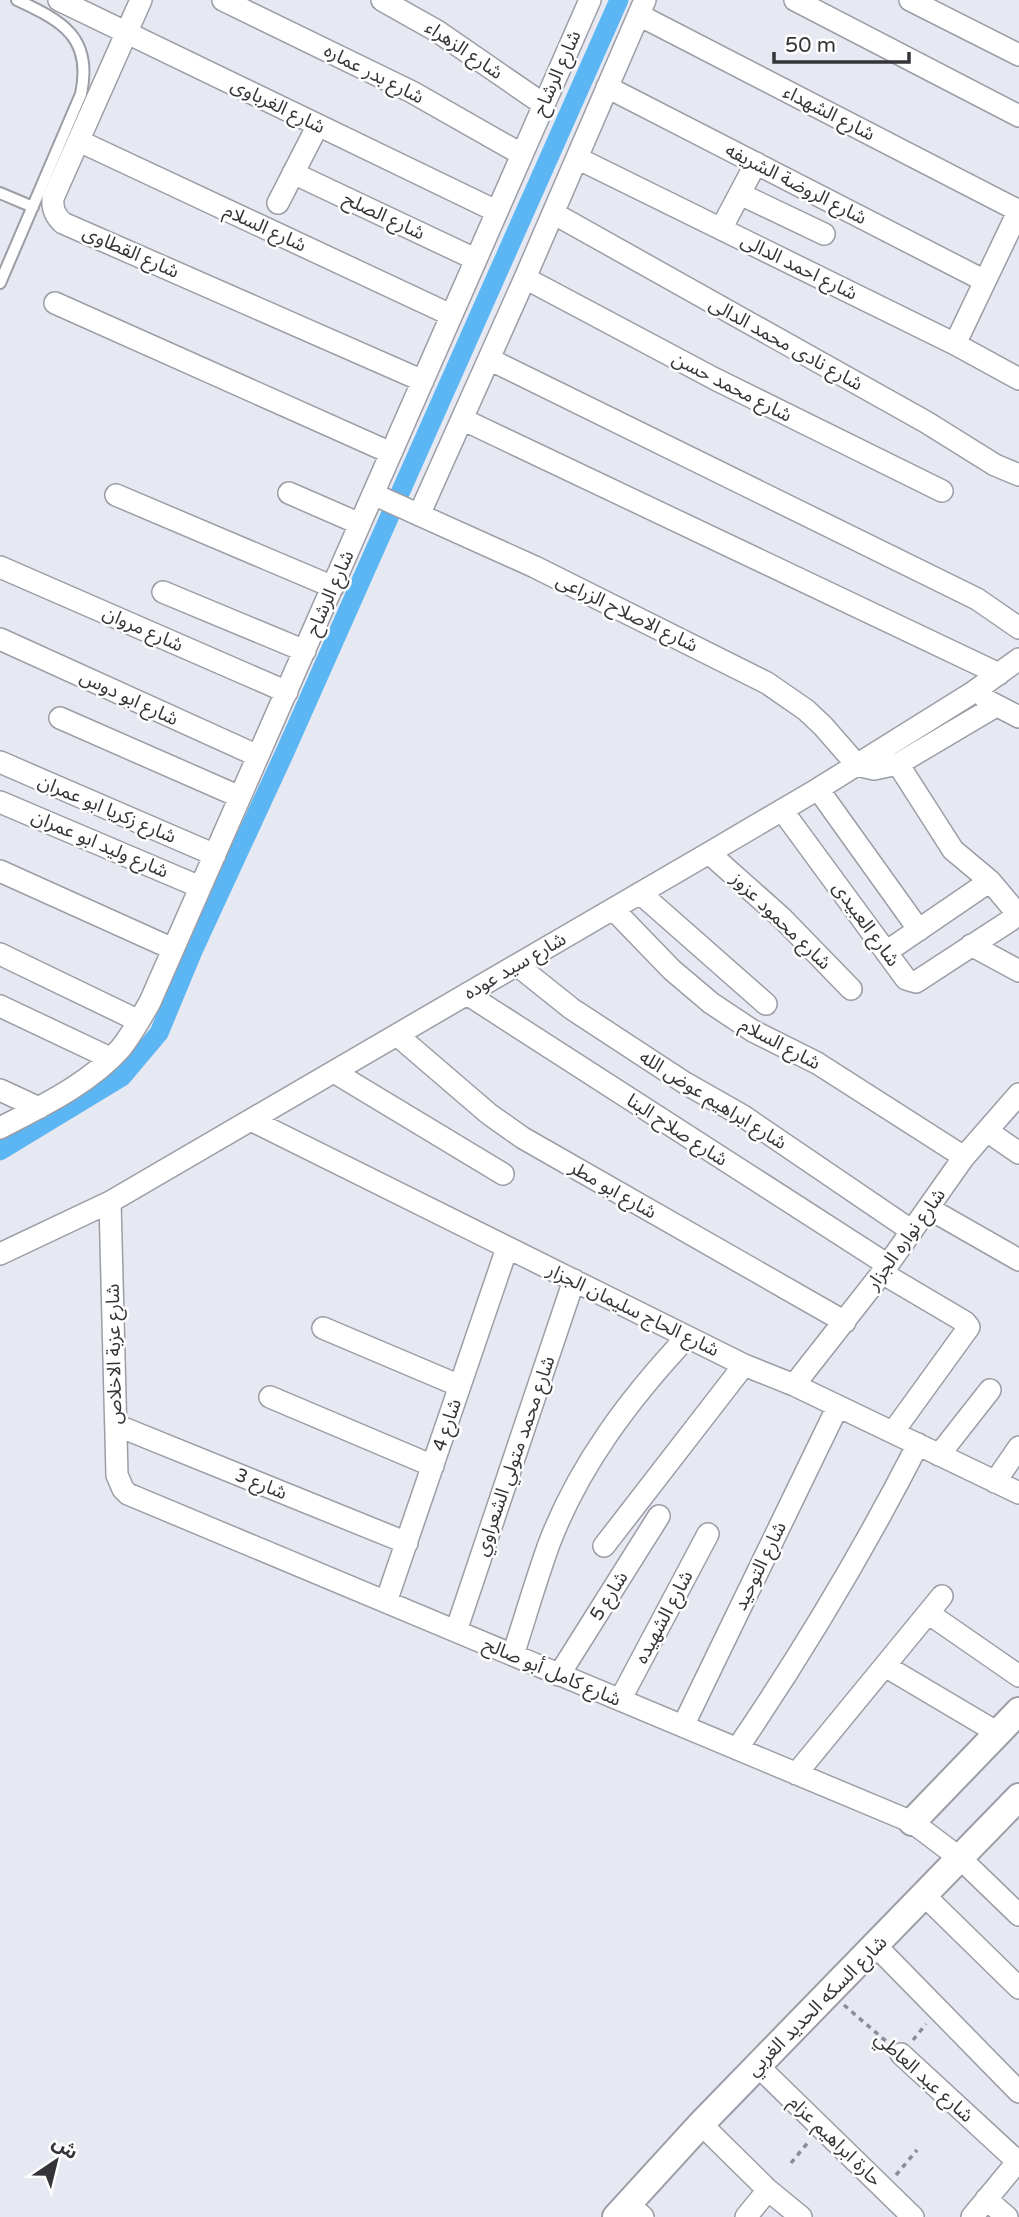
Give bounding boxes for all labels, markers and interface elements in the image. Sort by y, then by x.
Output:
street label: شارع الزهراء [420,16,507,86]
scale bar [774,21,909,65]
street label: شارع الرشاح [528,27,587,120]
text: 50 m [785,33,836,58]
street label: شارع بدر عماره [319,39,428,110]
street label: شارع الغرباوى [227,74,329,140]
street label: شارع الشهداء [779,81,878,147]
street label: شارع الروضة الشريفه [721,139,870,231]
street label: شارع الصلح [338,188,428,247]
street label: شارع السلام [219,199,310,259]
street label: شارع القطاوى [79,221,182,285]
street label: شارع احمد الدالى [736,229,861,306]
street label: شارع نادى محمد الدالى [704,293,867,397]
street label: شارع محمد حسن [668,347,795,428]
street label: شارع الرشاح [301,547,360,640]
street label: شارع الاصلاح الزراعى [552,569,701,659]
street label: شارع مروان [99,602,187,658]
street label: شارع ابو دوس [75,666,182,732]
street label: شارع زكريا ابو عمران [34,770,179,850]
street label: شارع وليد ابو عمران [28,805,172,885]
street label: شارع محمود عزوز [724,867,836,976]
street label: شارع العبيدى [826,877,904,972]
street label: شارع سيد عوده [460,928,571,1006]
street label: شارع السلام [735,1014,824,1077]
street label: شارع ابراهيم عوض الله [634,1046,791,1157]
street label: شارع صلاح البنا [621,1089,731,1172]
street label: شارع ابو مطر [564,1156,660,1225]
street label: شارع نواره الجزار [861,1184,952,1296]
street label: شارع الحاج سليمان الجزار [542,1258,722,1363]
street label: شارع عزبة الاخلاص [102,1283,128,1425]
street label: شارع محمد متولي الشعراوي [470,1353,563,1560]
street label: شارع 4 [428,1396,468,1455]
street label: شارع 3 [231,1464,290,1506]
street label: شارع التوحيد [729,1518,793,1615]
street label: شارع 5 [585,1567,634,1626]
street label: شارع الشهيده [630,1567,699,1668]
street label: شارع كامل أبو صالح [479,1633,624,1714]
street label: شارع السكه الحديد الغربي [742,1931,894,2083]
street label: شارع عبد العاطي [868,2027,978,2129]
street label: حارة ابراهيم عزام [782,2091,886,2193]
north arrow [21,2126,91,2196]
text: ش [48,2131,82,2164]

